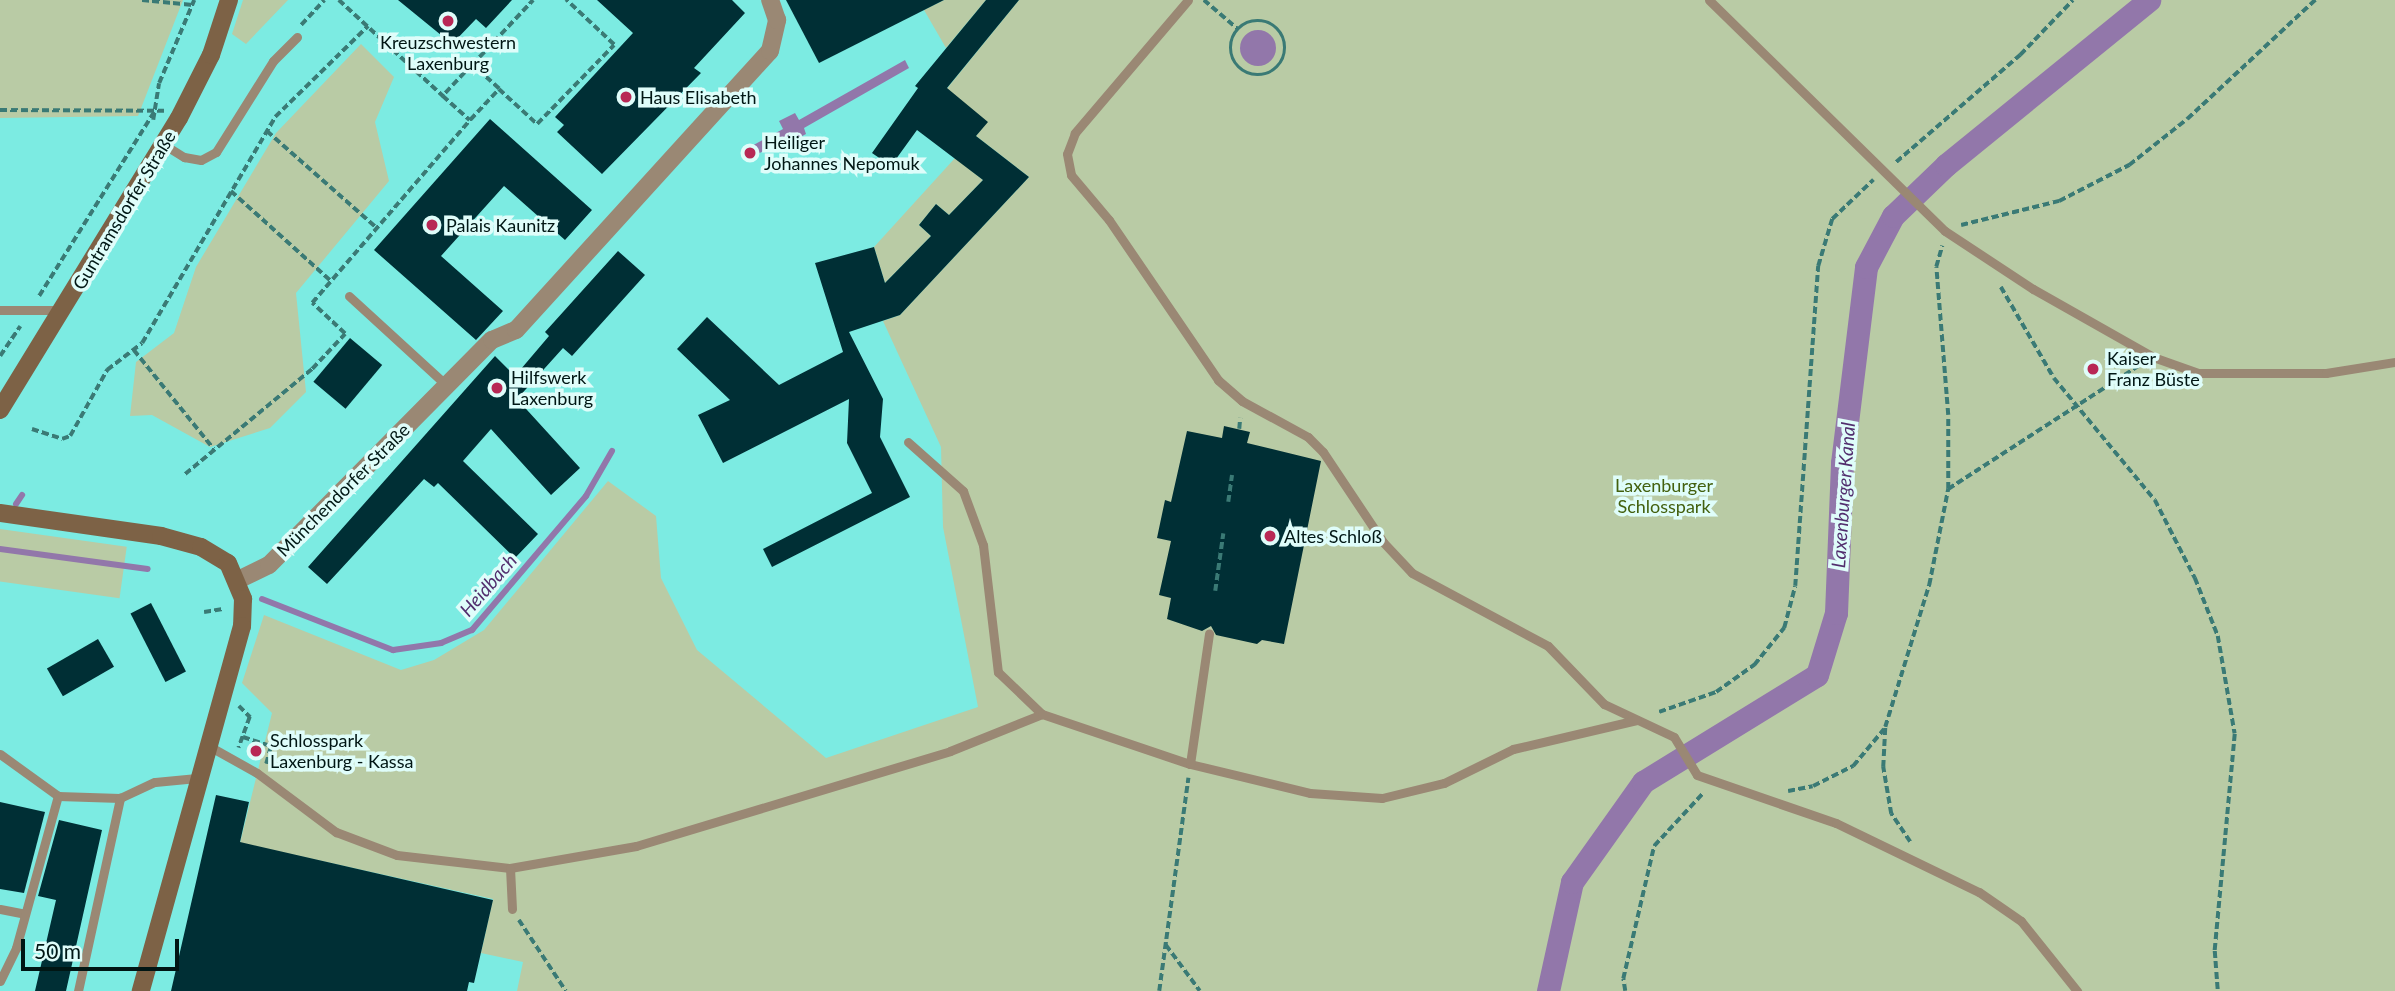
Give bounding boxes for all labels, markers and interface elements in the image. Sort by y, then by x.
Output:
marker: Kreuzschwestern Laxenburg [440,13,456,29]
place label: Kreuzschwestern Laxenburg [380,32,516,74]
place label: Haus Elisabeth [640,86,756,108]
marker: Haus Elisabeth [618,89,634,105]
street label: Guntramsdorfer Straße [68,126,180,294]
place label: Heiliger Johannes Nepomuk [764,132,920,174]
marker: Heiliger Johannes Nepomuk [742,145,758,161]
place label: Palais Kaunitz [446,214,555,236]
marker: Palais Kaunitz [424,217,440,233]
place label: Kaiser Franz Büste [2107,348,2200,390]
marker: Kaiser Franz Büste [2085,361,2101,377]
place label: Hilfswerk Laxenburg [511,367,593,410]
marker: Hilfswerk Laxenburg [489,380,505,396]
street label: Münchendorfer Straße [272,419,414,561]
water label: Laxenburger Kanal [1827,421,1859,569]
park label: Laxenburger Schlosspark [1615,475,1713,518]
place label: Altes Schloß [1284,525,1382,547]
marker: Altes Schloß [1262,528,1278,544]
water label: Heidbach [455,549,521,621]
place label: Schlosspark Laxenburg - Kassa [270,730,413,772]
marker: Schlosspark Laxenburg - Kassa [248,743,264,759]
scale bar [24,925,182,969]
text: 50 m [34,938,81,963]

